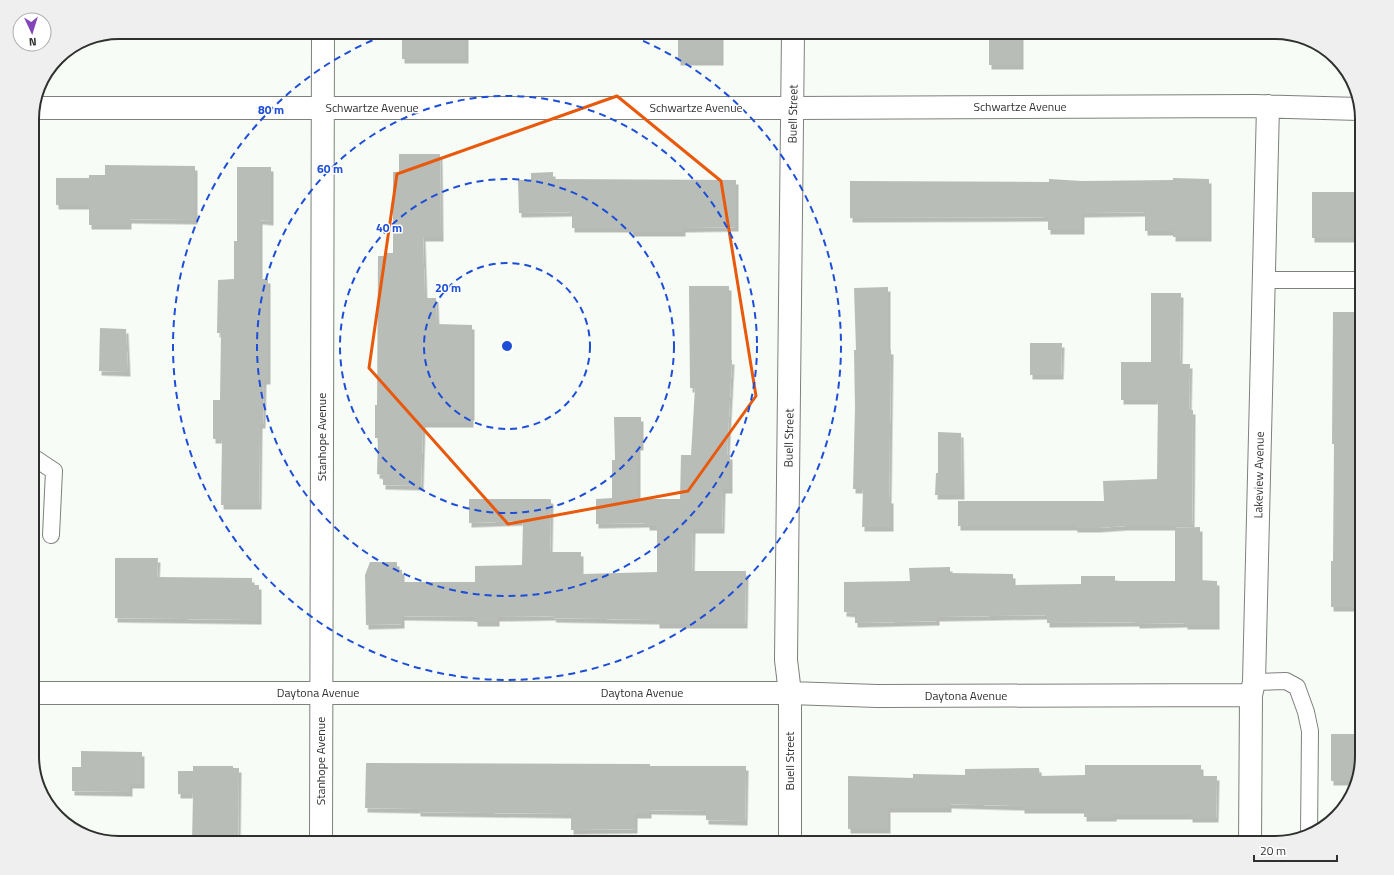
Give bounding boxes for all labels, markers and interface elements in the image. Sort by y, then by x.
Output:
north arrow [12,12,52,52]
text: N [28,34,37,50]
street label: Buell Street [782,84,803,144]
street label: Schwartze Avenue [973,97,1067,116]
street label: Schwartze Avenue [325,98,419,117]
street label: Schwartze Avenue [649,98,743,117]
text: 80 m [258,100,284,119]
text: 60 m [317,159,343,178]
text: 40 m [376,218,402,237]
text: 20 m [435,278,461,297]
centre of rings [500,339,514,353]
street label: Stanhope Avenue [312,393,331,481]
street label: Buell Street [778,408,799,468]
street label: Lakeview Avenue [1248,431,1269,519]
street label: Daytona Avenue [277,683,359,702]
street label: Daytona Avenue [601,683,683,702]
street label: Daytona Avenue [925,686,1007,705]
street label: Stanhope Avenue [311,717,330,805]
street label: Buell Street [780,731,799,790]
scale bar [1254,837,1337,863]
text: 20 m [1260,841,1286,860]

